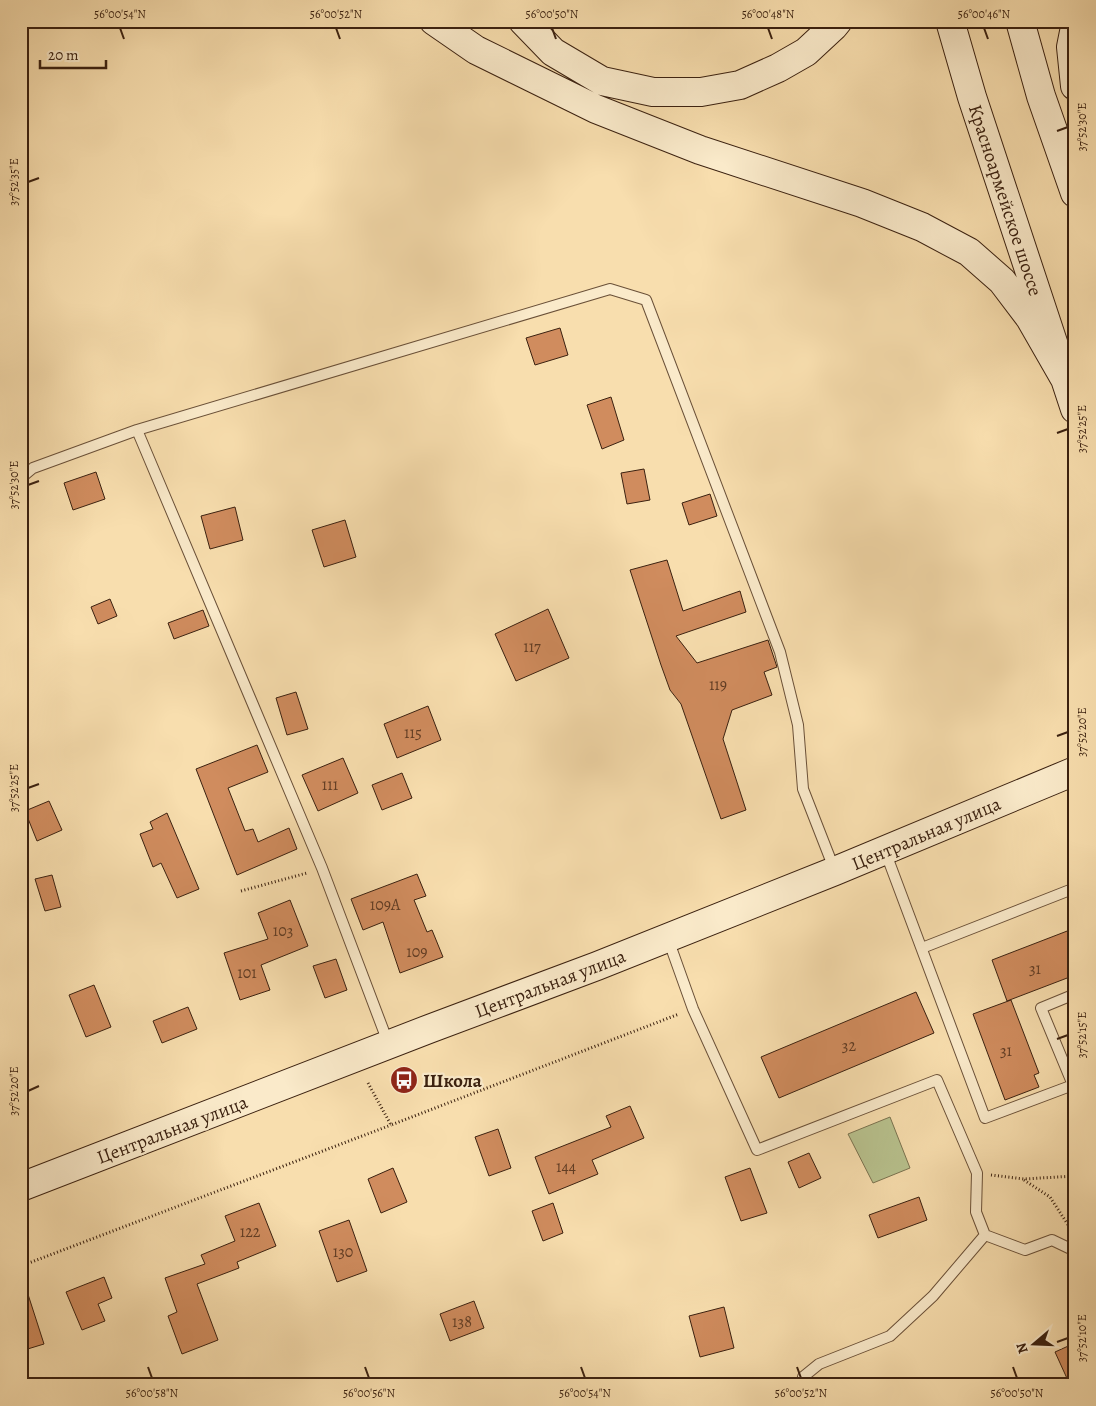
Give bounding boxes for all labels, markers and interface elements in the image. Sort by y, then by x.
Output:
text: 56°00'54"N [94,6,146,22]
text: 56°00'52"N [310,6,363,22]
text: 56°00'50"N [526,6,579,22]
text: 56°00'48"N [742,6,795,22]
text: 56°00'46"N [958,6,1011,22]
scale bar [40,38,106,70]
text: 20 m [48,45,79,65]
street label: Красноармейское шоссе [962,101,1048,299]
text: 37°52'30"E [1074,103,1090,151]
text: 37°52'35"E [6,158,22,206]
text: 37°52'25"E [1074,405,1090,453]
text: 37°52'30"E [6,461,22,509]
house number: 117 [523,636,541,658]
house number: 119 [709,674,727,696]
text: 37°52'20"E [1074,707,1090,757]
house number: 115 [404,722,422,744]
text: 37°52'25"E [6,764,22,812]
house number: 111 [322,774,339,796]
street label: Центральная улица [848,791,1005,877]
house number: 109А [370,894,401,916]
house number: 103 [273,920,293,942]
house number: 109 [406,941,428,963]
street label: Центральная улица [471,943,630,1025]
house number: 31 [1029,958,1042,980]
house number: 101 [237,962,257,984]
text: 37°52'15"E [1074,1012,1090,1058]
house number: 32 [842,1035,857,1057]
house number: 31 [1000,1040,1013,1062]
bus stop icon: Школа [389,1065,419,1095]
text: 37°52'20"E [6,1066,22,1116]
place label: Школа [423,1068,483,1094]
street label: Центральная улица [93,1089,252,1171]
house number: 144 [556,1156,576,1178]
house number: 122 [240,1221,261,1243]
house number: 130 [333,1241,353,1263]
house number: 138 [452,1311,472,1333]
text: 37°52'10"E [1074,1314,1090,1362]
north arrow [1008,1318,1058,1368]
text: N [1012,1340,1033,1356]
text: 56°00'58"N [126,1385,179,1401]
text: 56°00'56"N [343,1385,395,1401]
text: 56°00'54"N [559,1385,611,1401]
text: 56°00'52"N [775,1385,828,1401]
text: 56°00'50"N [991,1385,1044,1401]

